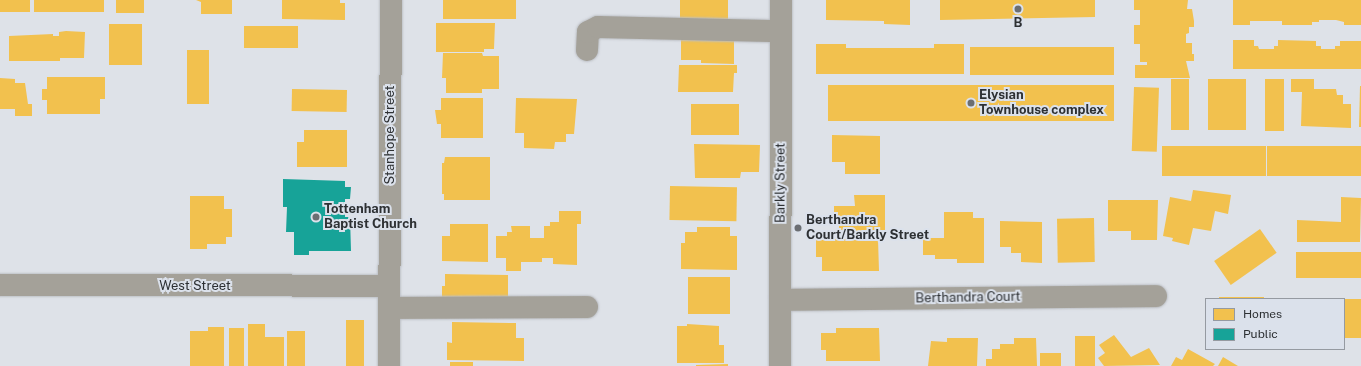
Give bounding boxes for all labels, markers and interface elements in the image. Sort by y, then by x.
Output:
marker: B [1013,4,1023,14]
place label: B [1014,15,1022,31]
street label: Stanhope Street [382,85,398,185]
place label: Elysian Townhouse complex [979,88,1104,119]
marker: Elysian Townhouse complex [966,98,976,108]
street label: Barkly Street [773,143,789,223]
place label: Tottenham Baptist Church [324,202,417,233]
marker: Tottenham Baptist Church [311,212,321,222]
place label: Berthandra Court/Barkly Street [806,213,929,244]
marker: Berthandra Court/Barkly Street [793,223,803,233]
street label: West Street [159,278,231,294]
street label: Berthandra Court [915,289,1021,307]
legend [1205,298,1345,350]
text: Homes [1243,307,1282,321]
text: Public [1243,327,1278,341]

